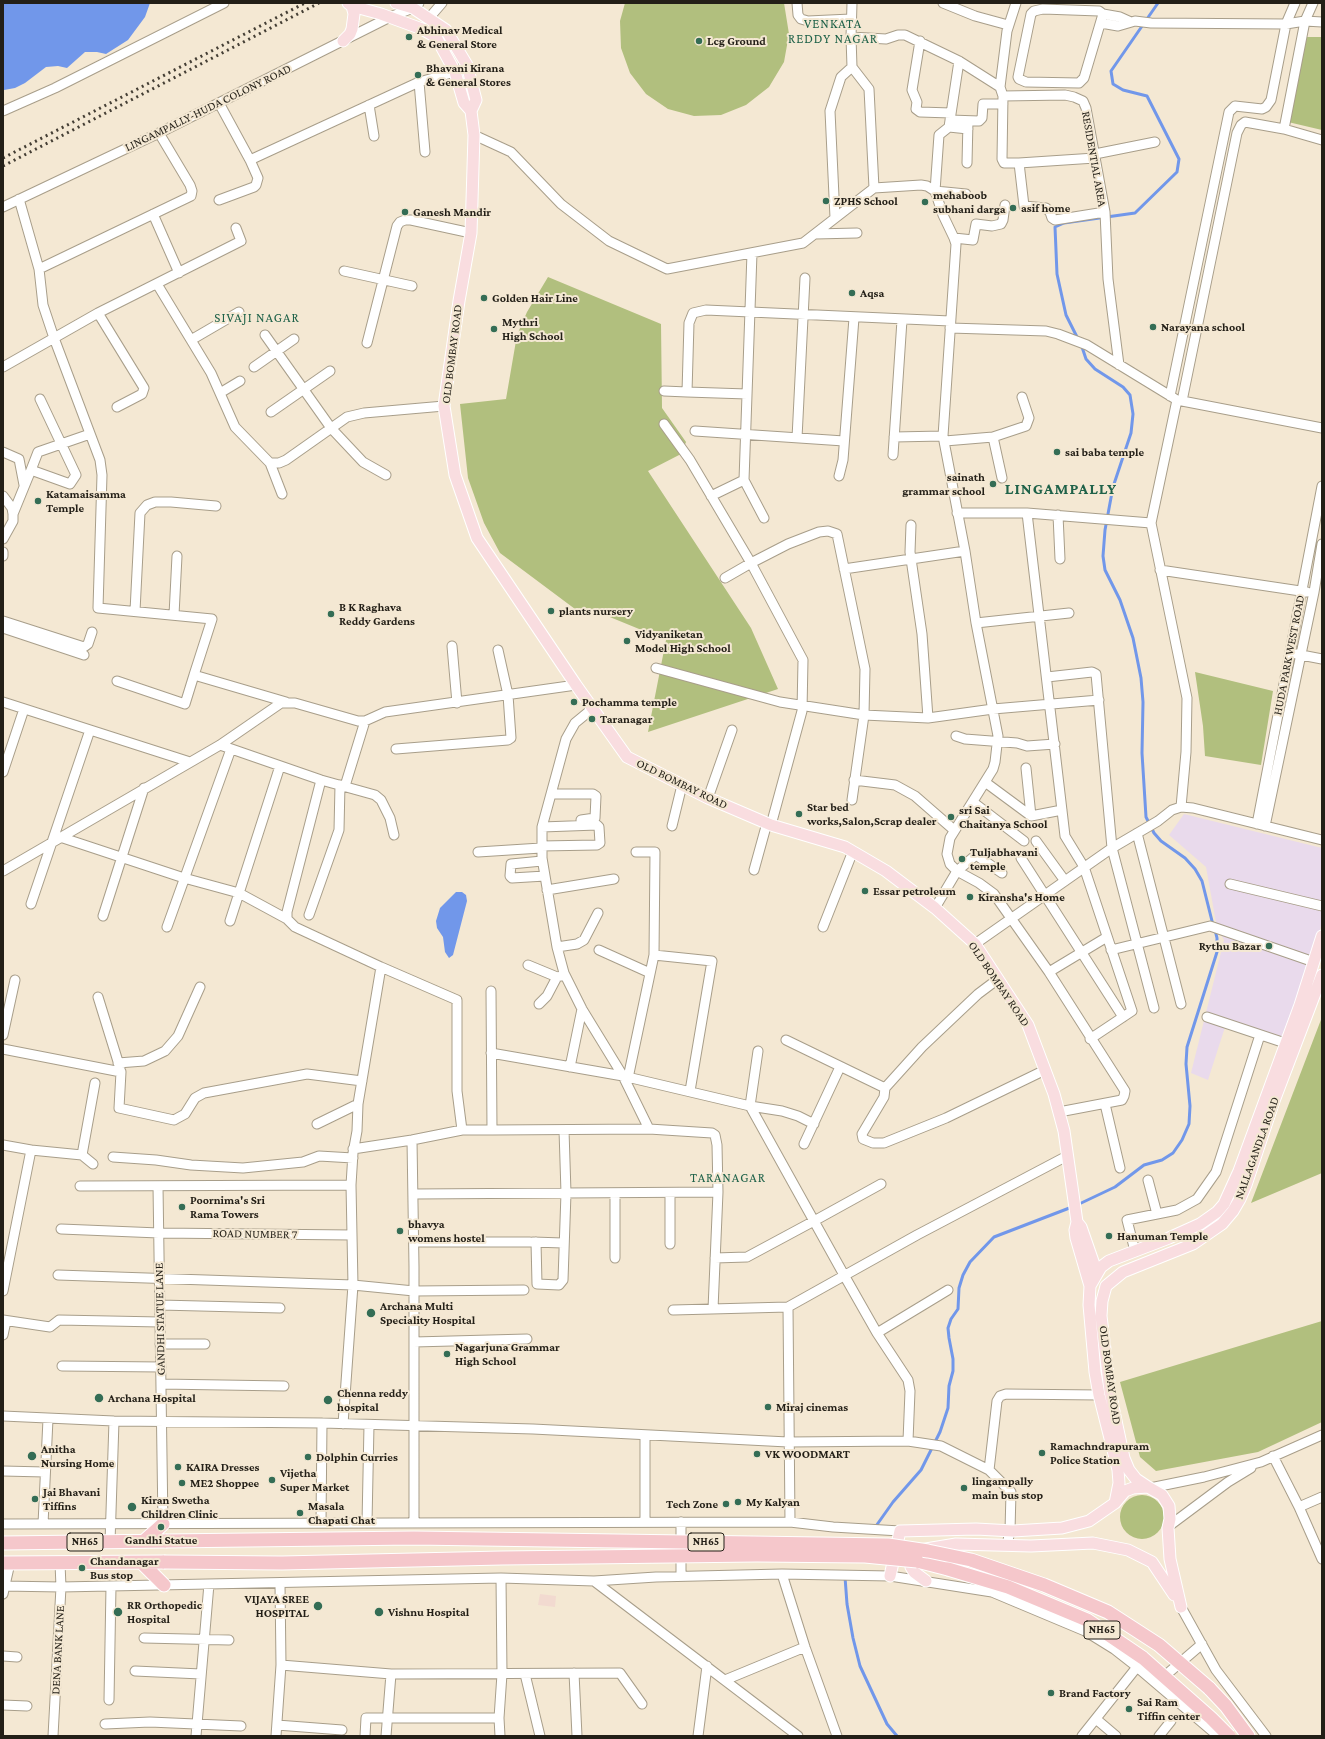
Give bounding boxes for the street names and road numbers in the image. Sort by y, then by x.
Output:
street label: LINGAMPALLY-HUDA COLONY ROAD [122,61,294,155]
street label: RESIDENTIAL AREA [1079,110,1109,208]
street label: OLD BOMBAY ROAD [439,304,465,404]
street label: HUDA PARK WEST ROAD [1270,594,1308,716]
street label: OLD BOMBAY ROAD [634,756,730,812]
street label: OLD BOMBAY ROAD [965,939,1033,1029]
street label: NALLAGANDLA ROAD [1232,1095,1282,1201]
street label: ROAD NUMBER 7 [213,1226,297,1242]
street label: GANDHI STATUE LANE [152,1263,168,1375]
street label: OLD BOMBAY ROAD [1096,1325,1124,1425]
road number: NH65 [67,1533,103,1551]
road number: NH65 [688,1533,724,1551]
street label: DENA BANK LANE [48,1605,68,1695]
road number: NH65 [1084,1621,1120,1639]

